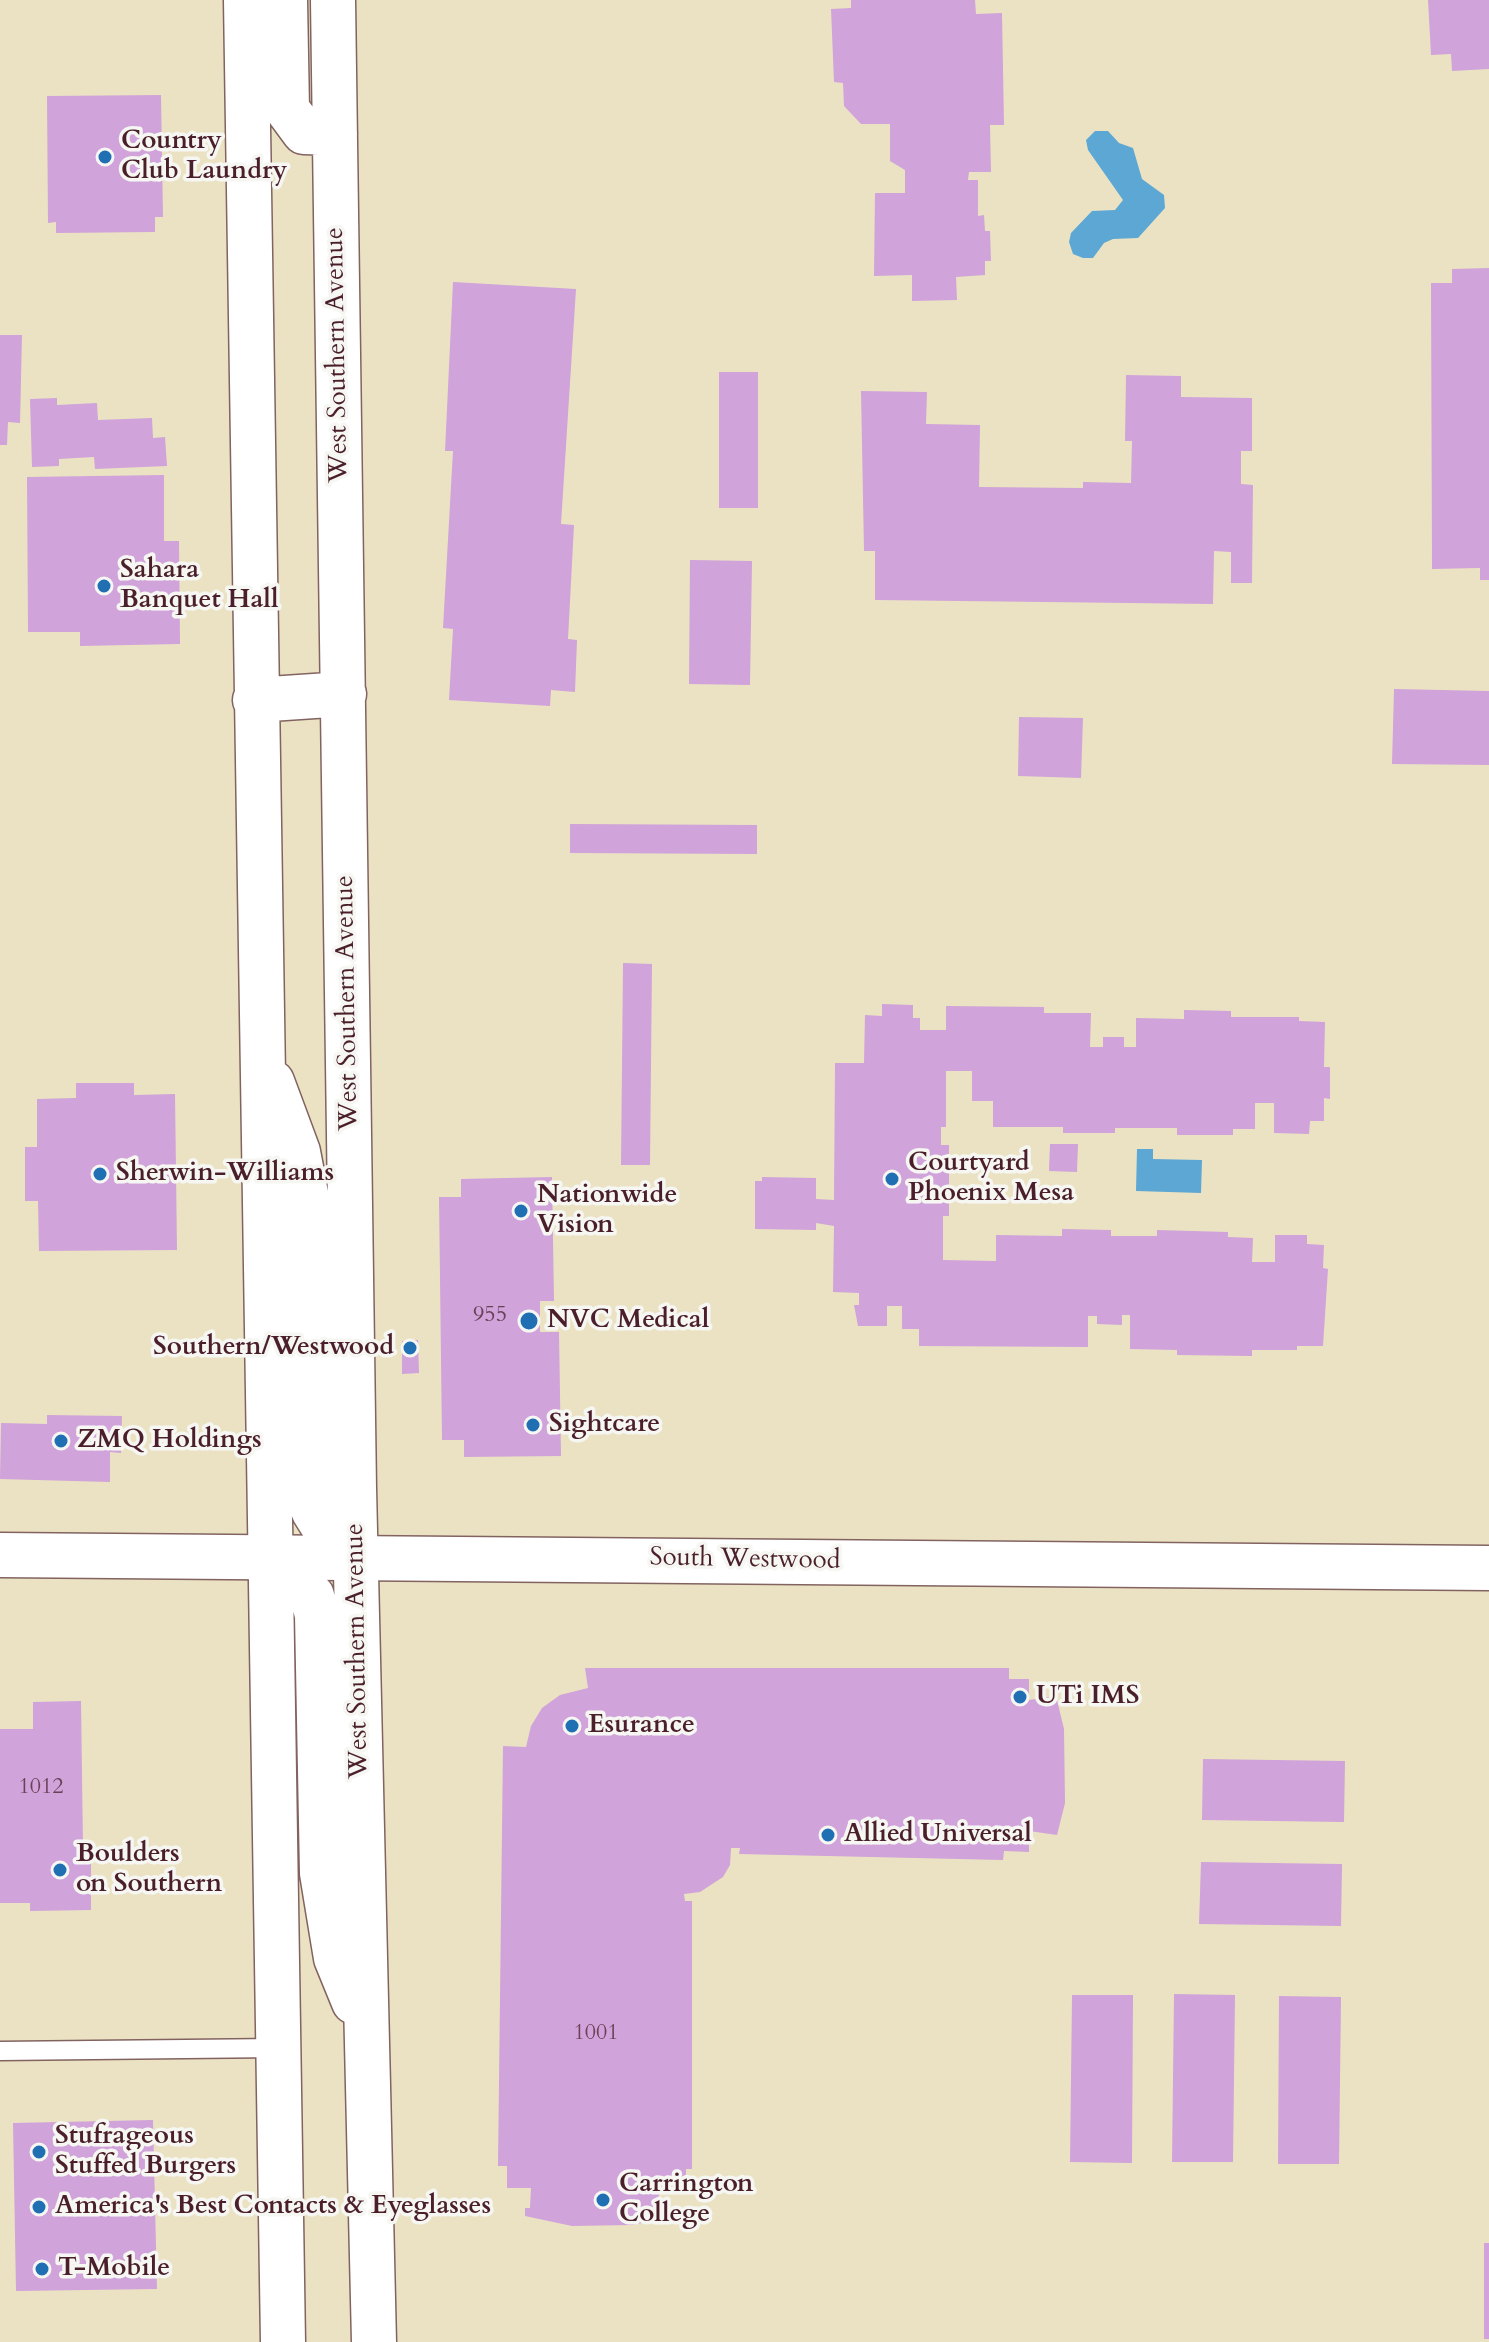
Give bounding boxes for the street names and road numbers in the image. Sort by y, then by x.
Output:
street label: West Southern Avenue [320,227,356,483]
street label: West Southern Avenue [330,875,366,1131]
street label: West Southern Avenue [340,1523,376,1779]
street label: South Westwood [649,1543,841,1577]

